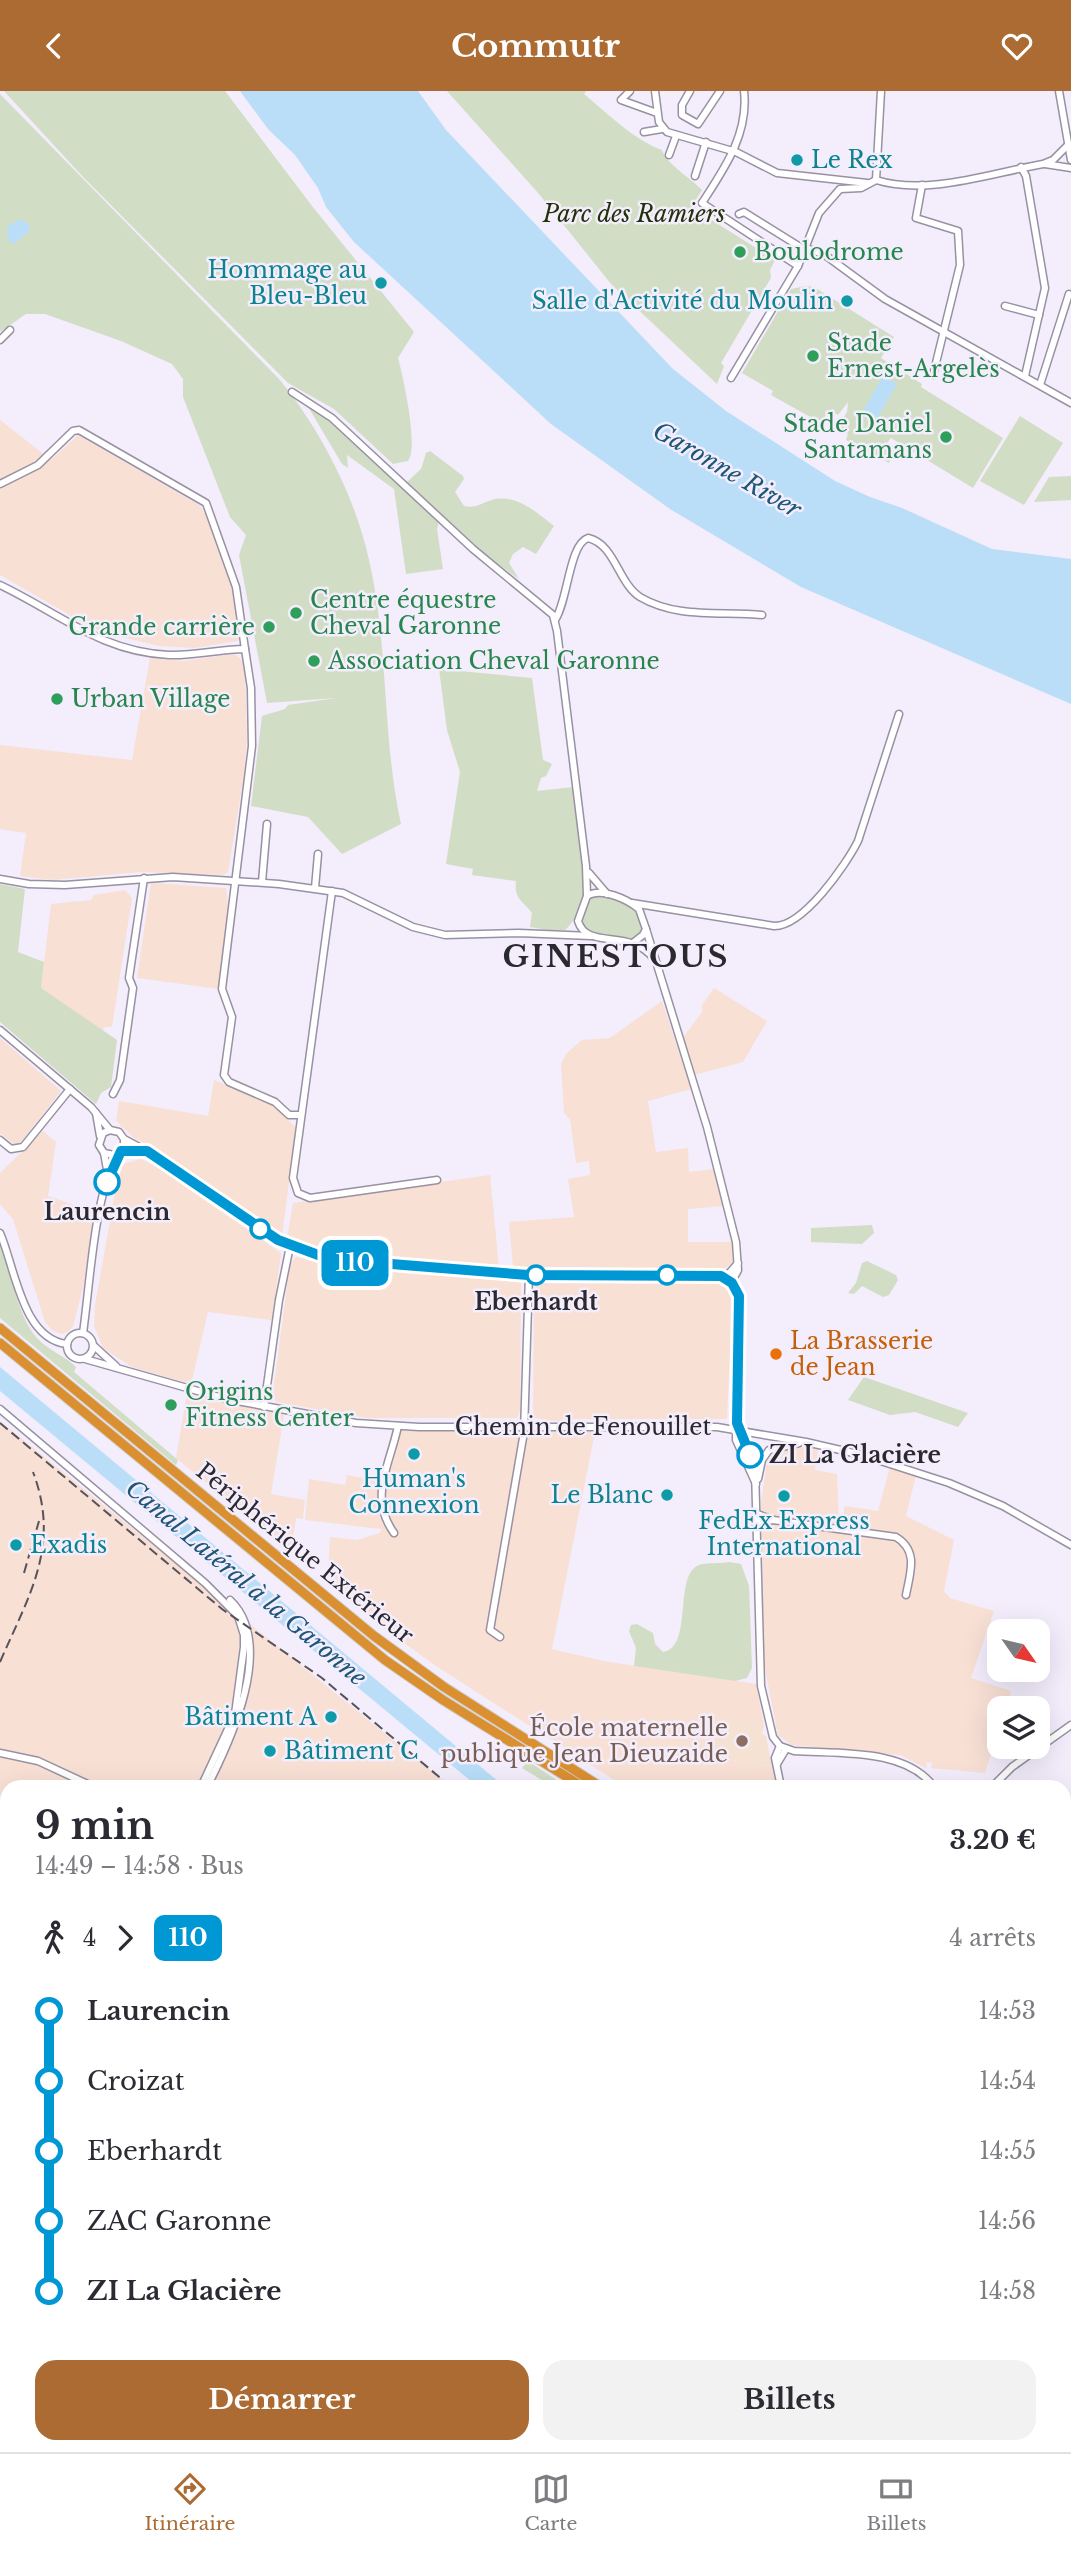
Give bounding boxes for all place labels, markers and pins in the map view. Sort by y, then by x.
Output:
place label: Le Rex [811,146,893,174]
marker: Le Rex [789,152,805,168]
place label: Boulodrome [754,238,904,266]
marker: Boulodrome [732,244,748,260]
place label: Hommage au Bleu-Bleu [208,256,367,310]
marker: Hommage au Bleu-Bleu [373,275,389,291]
place label: Salle d'Activité du Moulin [532,287,833,315]
marker: Salle d'Activité du Moulin [839,293,855,309]
place label: Stade Ernest-Argelès [827,329,1000,383]
marker: Stade Ernest-Argelès [805,348,821,364]
place label: Stade Daniel Santamans [783,410,932,464]
marker: Stade Daniel Santamans [938,429,954,445]
place label: Centre équestre Cheval Garonne [310,586,501,640]
marker: Centre équestre Cheval Garonne [288,605,304,621]
place label: Grande carrière [68,613,255,641]
marker: Grande carrière [261,619,277,635]
place label: Association Cheval Garonne [327,647,660,675]
marker: Association Cheval Garonne [306,653,322,669]
place label: Urban Village [71,685,231,713]
marker: Urban Village [49,691,65,707]
marker: Laurencin [94,1169,120,1195]
place label: Laurencin [44,1198,170,1226]
unlabelled marker [250,1219,270,1239]
marker: Eberhardt [526,1265,546,1285]
unlabelled marker [657,1265,677,1285]
place label: Eberhardt [474,1288,598,1316]
place label: La Brasserie de Jean [790,1327,933,1381]
marker: La Brasserie de Jean [768,1346,784,1362]
place label: Origins Fitness Center [185,1378,354,1432]
marker: Origins Fitness Center [163,1397,179,1413]
place label: ZI La Glacière [769,1441,941,1469]
marker: ZI La Glacière [737,1442,763,1468]
marker: Human's Connexion [406,1446,422,1462]
place label: Human's Connexion [349,1465,480,1519]
place label: Le Blanc [550,1481,653,1509]
marker: Le Blanc [659,1487,675,1503]
marker: FedEx Express International [776,1488,792,1504]
place label: FedEx Express International [698,1507,870,1561]
place label: Exadis [30,1531,107,1559]
marker: Exadis [8,1537,24,1553]
place label: Bâtiment A [184,1703,318,1731]
marker: Bâtiment A [323,1709,339,1725]
place label: École maternelle publique Jean Dieuzaide [441,1713,728,1768]
marker: École maternelle publique Jean Dieuzaide [734,1733,750,1749]
place label: Bâtiment C [284,1737,418,1765]
marker: Bâtiment C [262,1743,278,1759]

